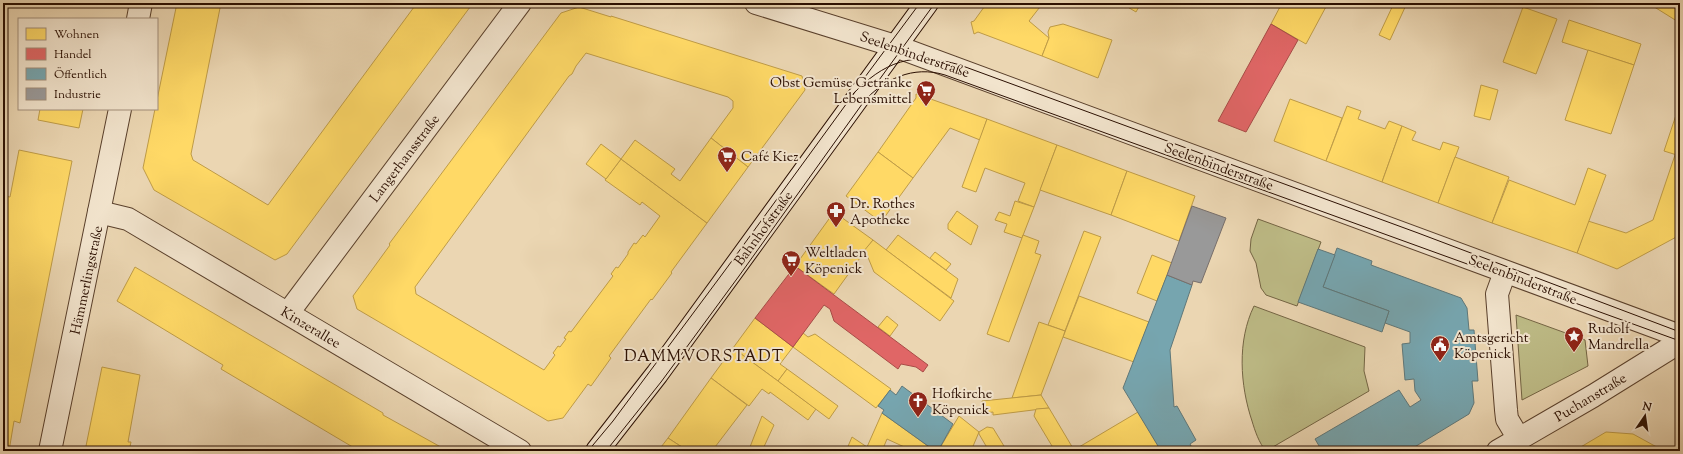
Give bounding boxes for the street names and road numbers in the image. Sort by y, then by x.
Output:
street label: Seelenbinderstraße [857,28,972,84]
street label: Langerhansstraße [366,111,445,207]
street label: Seelenbinderstraße [1161,139,1276,197]
street label: Bahnhofstraße [731,188,799,271]
street label: Hämmerlingstraße [67,224,109,337]
street label: Seelenbinderstraße [1465,251,1580,311]
street label: Kinzerallee [276,303,344,354]
street label: Puchanstraße [1551,369,1631,428]

